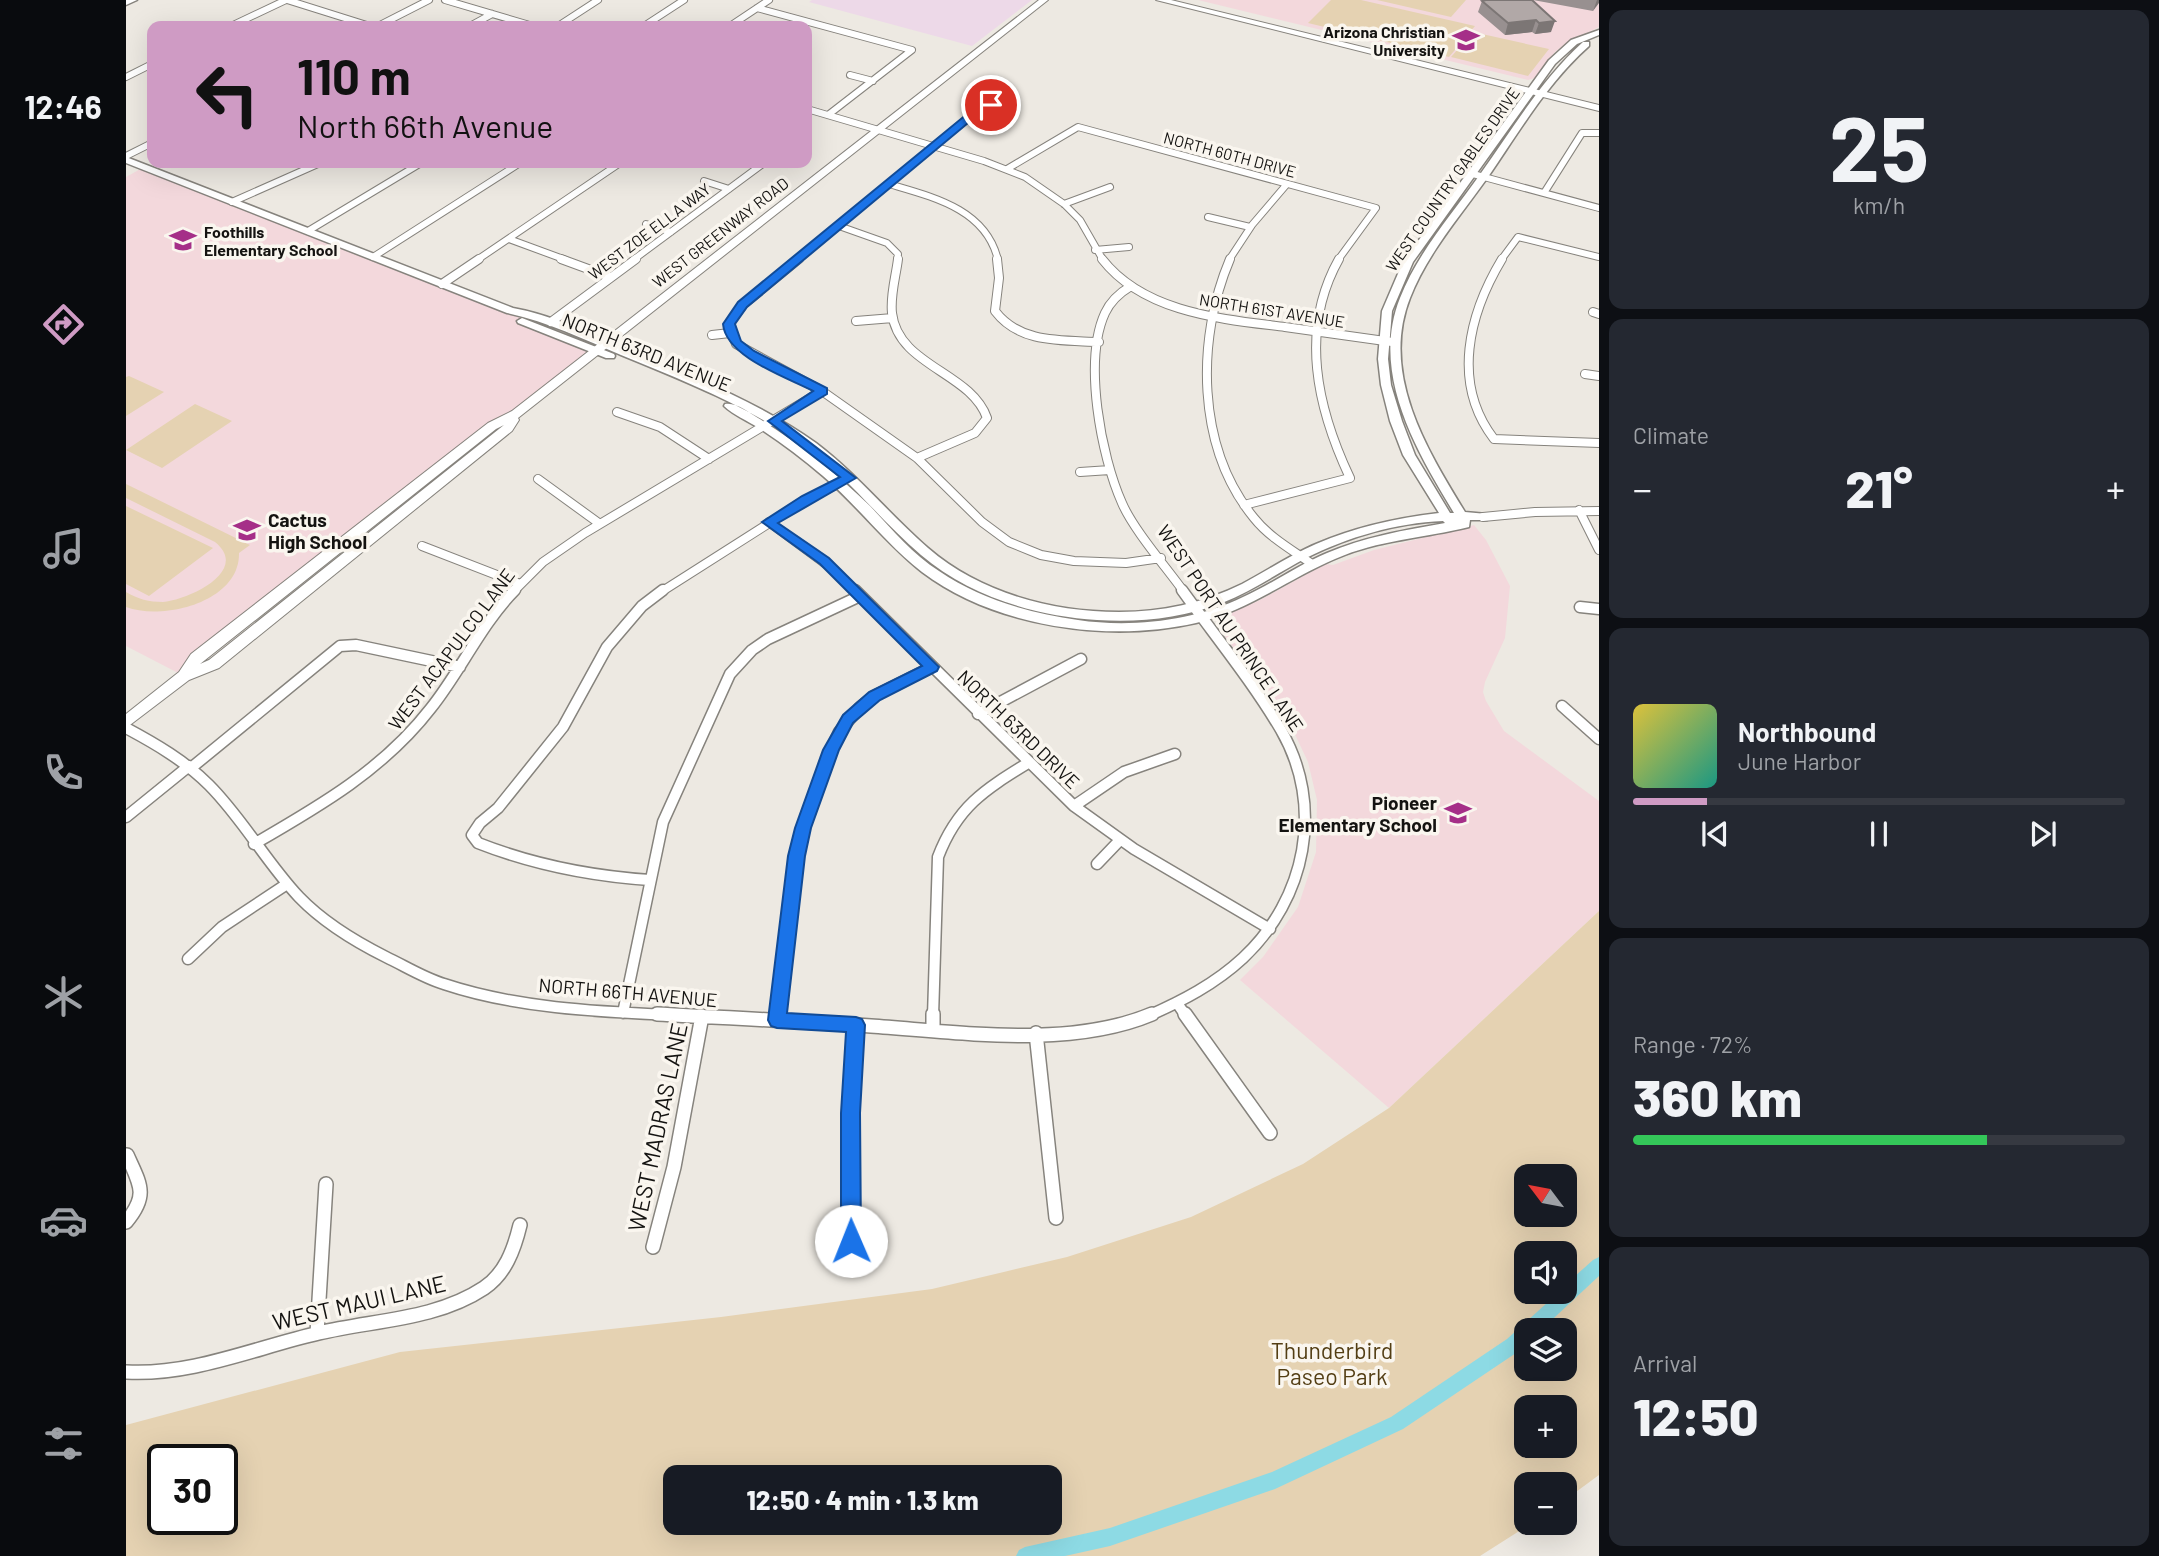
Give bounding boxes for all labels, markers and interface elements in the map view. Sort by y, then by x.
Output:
place label: Arizona Christian University [1323,22,1445,59]
school or university icon: Arizona Christian University [1451,25,1481,55]
text: 110 m [297,46,411,105]
icon: left [182,49,273,140]
pin [961,75,1021,135]
street label: WEST COUNTRY GABLES DRIVE [1381,83,1523,275]
icon: arrive [972,86,1010,124]
text: 12:46 [24,87,102,125]
text: 25 [1829,91,1929,200]
text: North 66th Avenue [297,106,553,144]
street label: NORTH 60TH DRIVE [1162,127,1298,181]
street label: WEST GREENWAY ROAD [648,173,792,291]
street label: WEST ZOE ELLA WAY [584,179,714,283]
text: km/h [1853,191,1905,219]
place label: Foothills Elementary School [204,222,338,259]
school or university icon: Foothills Elementary School [168,225,198,255]
street label: NORTH 61ST AVENUE [1198,289,1346,331]
icon: directions [39,300,88,349]
street label: NORTH 63RD AVENUE [559,308,735,396]
text: Climate [1633,421,1709,449]
text: 21° [1845,456,1913,518]
text: − [1633,465,1652,511]
text: + [2106,465,2125,511]
place label: Cactus High School [268,508,367,553]
school or university icon: Cactus High School [232,515,262,545]
street label: WEST PORT AU PRINCE LANE [1153,520,1309,736]
icon: music [39,524,88,573]
street label: WEST ACAPULCO LANE [383,564,519,734]
street label: NORTH 63RD DRIVE [953,665,1085,793]
text: Northbound [1738,716,1876,747]
text: June Harbor [1738,747,1861,775]
icon: phone [39,748,88,797]
place label: Pioneer Elementary School [1279,791,1438,836]
school or university icon: Pioneer Elementary School [1443,798,1473,828]
icon: previous [1696,815,1734,853]
icon: pause [1860,815,1898,853]
icon: next [2024,815,2062,853]
icon: climate [39,972,88,1021]
street label: NORTH 66TH AVENUE [538,973,718,1011]
street label: WEST MADRAS LANE [621,1020,693,1234]
text: Range · 72% [1633,1030,1753,1058]
text: 360 km [1633,1065,1802,1127]
north arrow [1514,1164,1577,1227]
map controls [1514,1164,1577,1535]
icon: car [39,1196,88,1245]
position arrow [814,1204,888,1278]
button: sound [1514,1241,1577,1304]
street label: WEST MAUI LANE [269,1268,449,1336]
button: layers [1514,1318,1577,1381]
park label: Thunderbird Paseo Park [1271,1336,1393,1390]
text: Arrival [1633,1349,1697,1377]
text: 12:50 [1633,1384,1759,1446]
button: + [1514,1395,1577,1458]
icon: filters [39,1419,88,1468]
speed limit sign: 30 [147,1444,238,1535]
button: − [1514,1472,1577,1535]
text: 12:50 · 4 min · 1.3 km [746,1484,979,1515]

